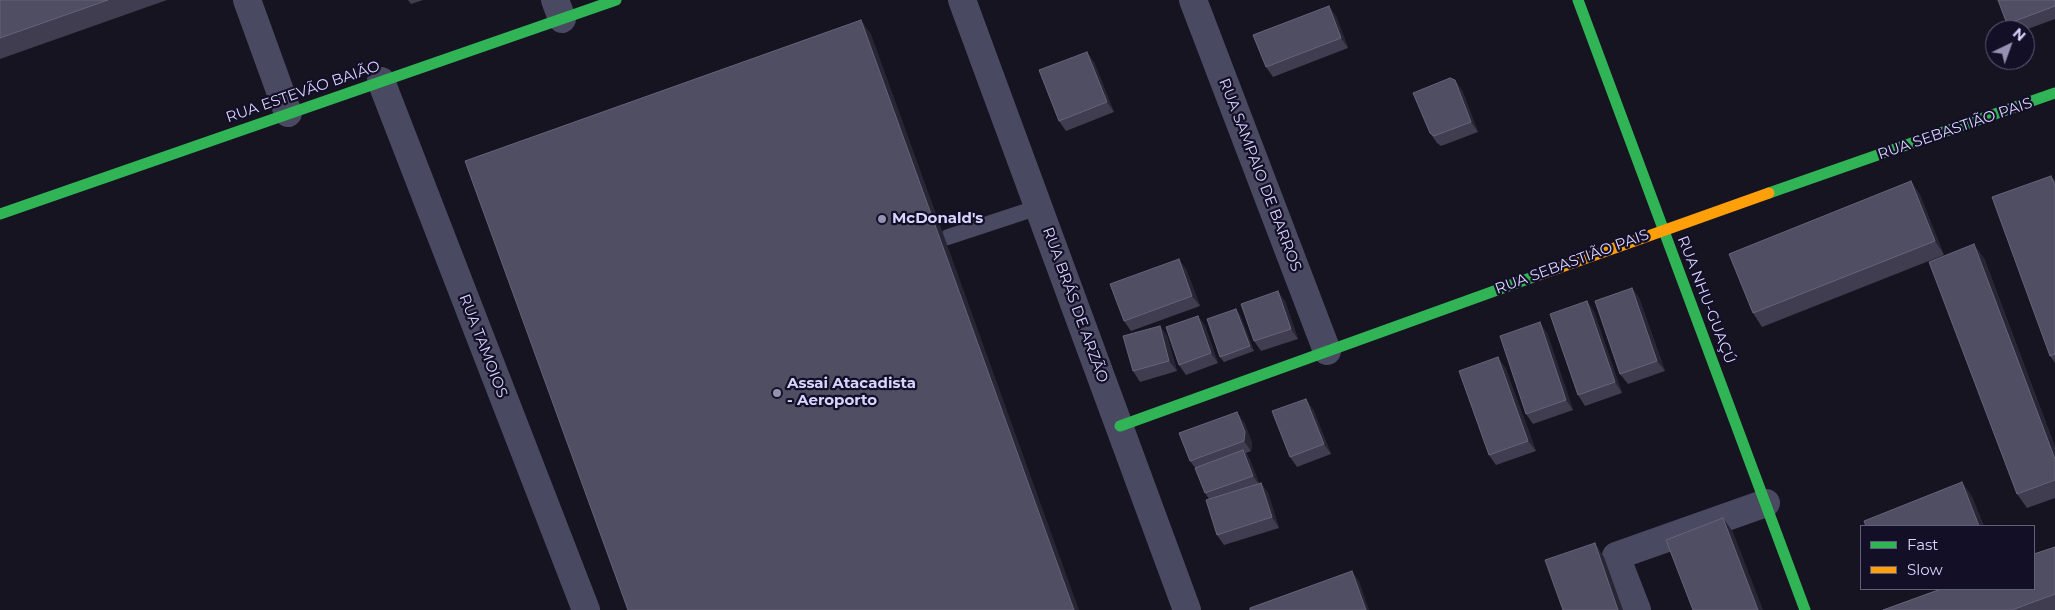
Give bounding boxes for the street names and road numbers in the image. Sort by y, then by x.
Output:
street label: RUA ESTEVÃO BAIÃO [224,57,382,127]
street label: RUA SAMPAIO DE BARROS [1215,76,1305,274]
street label: RUA SEBASTIÃO PAIS [1875,94,2035,164]
street label: RUA BRÁS DE ARZÃO [1038,225,1112,385]
street label: RUA SEBASTIÃO PAIS [1493,226,1651,298]
street label: RUA NHU-GUAÇÚ [1673,233,1739,367]
street label: RUA TAMOIOS [455,292,511,400]

